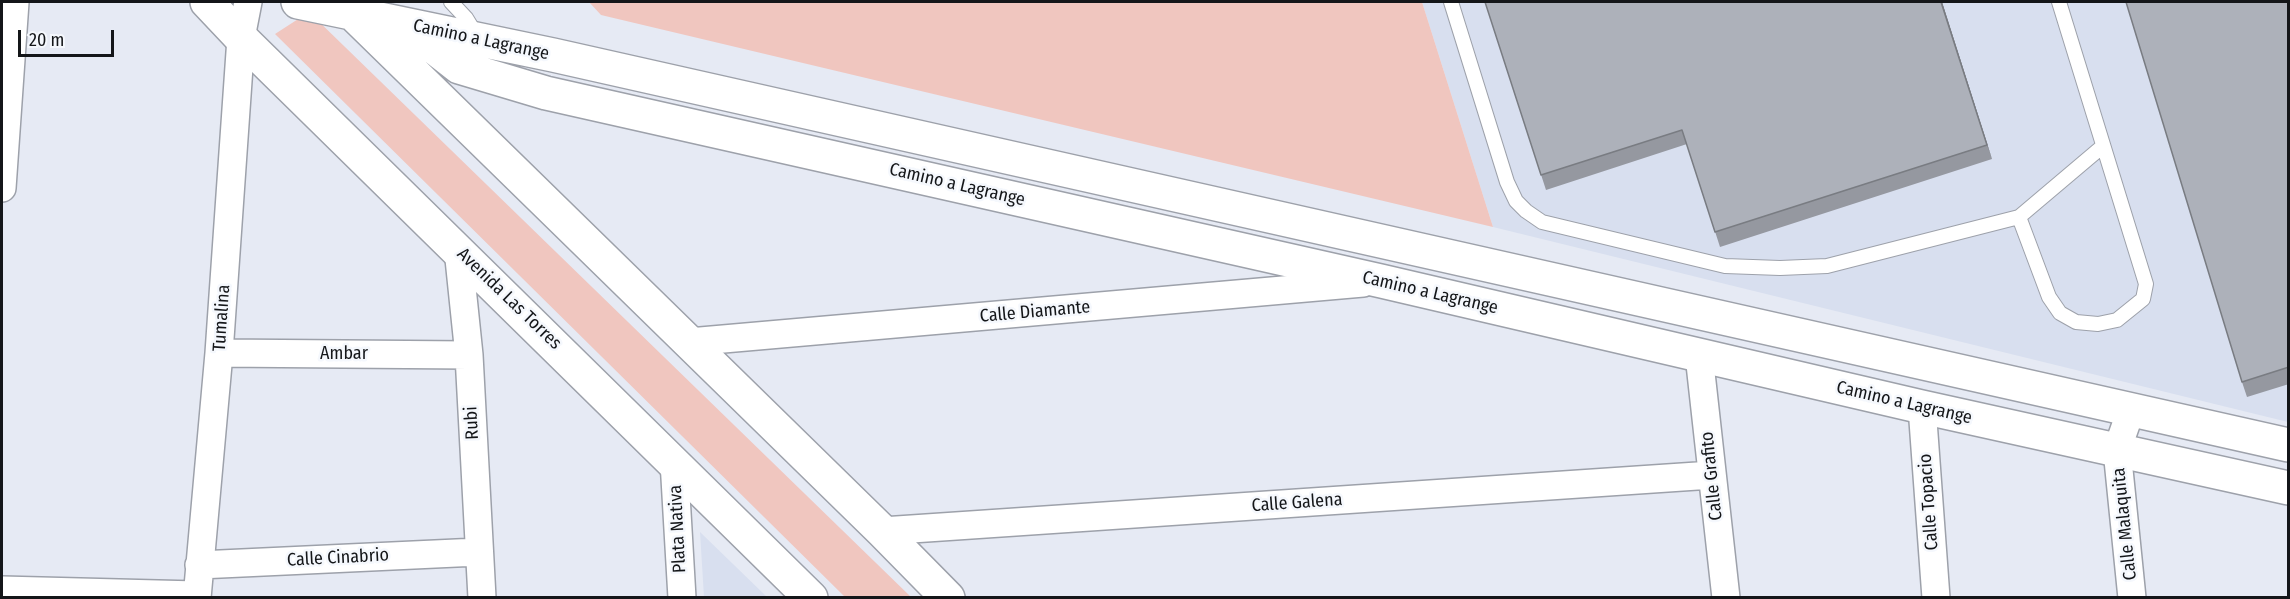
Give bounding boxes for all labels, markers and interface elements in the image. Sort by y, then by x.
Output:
street label: Camino a Lagrange [411,15,551,65]
scale bar [21,18,117,56]
text: 20 m [29,29,64,51]
street label: Camino a Lagrange [887,159,1027,211]
street label: Avenida Las Torres [452,244,566,354]
street label: Camino a Lagrange [1360,267,1500,319]
street label: Tumalina [209,284,235,352]
street label: Calle Diamante [979,296,1091,328]
street label: Ambar [320,343,368,365]
street label: Camino a Lagrange [1834,377,1974,429]
street label: Rubi [460,406,484,440]
street label: Calle Grafito [1697,430,1727,522]
street label: Calle Topacio [1915,453,1943,551]
street label: Calle Malaquita [2108,467,2142,581]
street label: Plata Nativa [665,484,691,574]
street label: Calle Galena [1251,489,1343,517]
street label: Calle Cinabrio [287,545,389,571]

